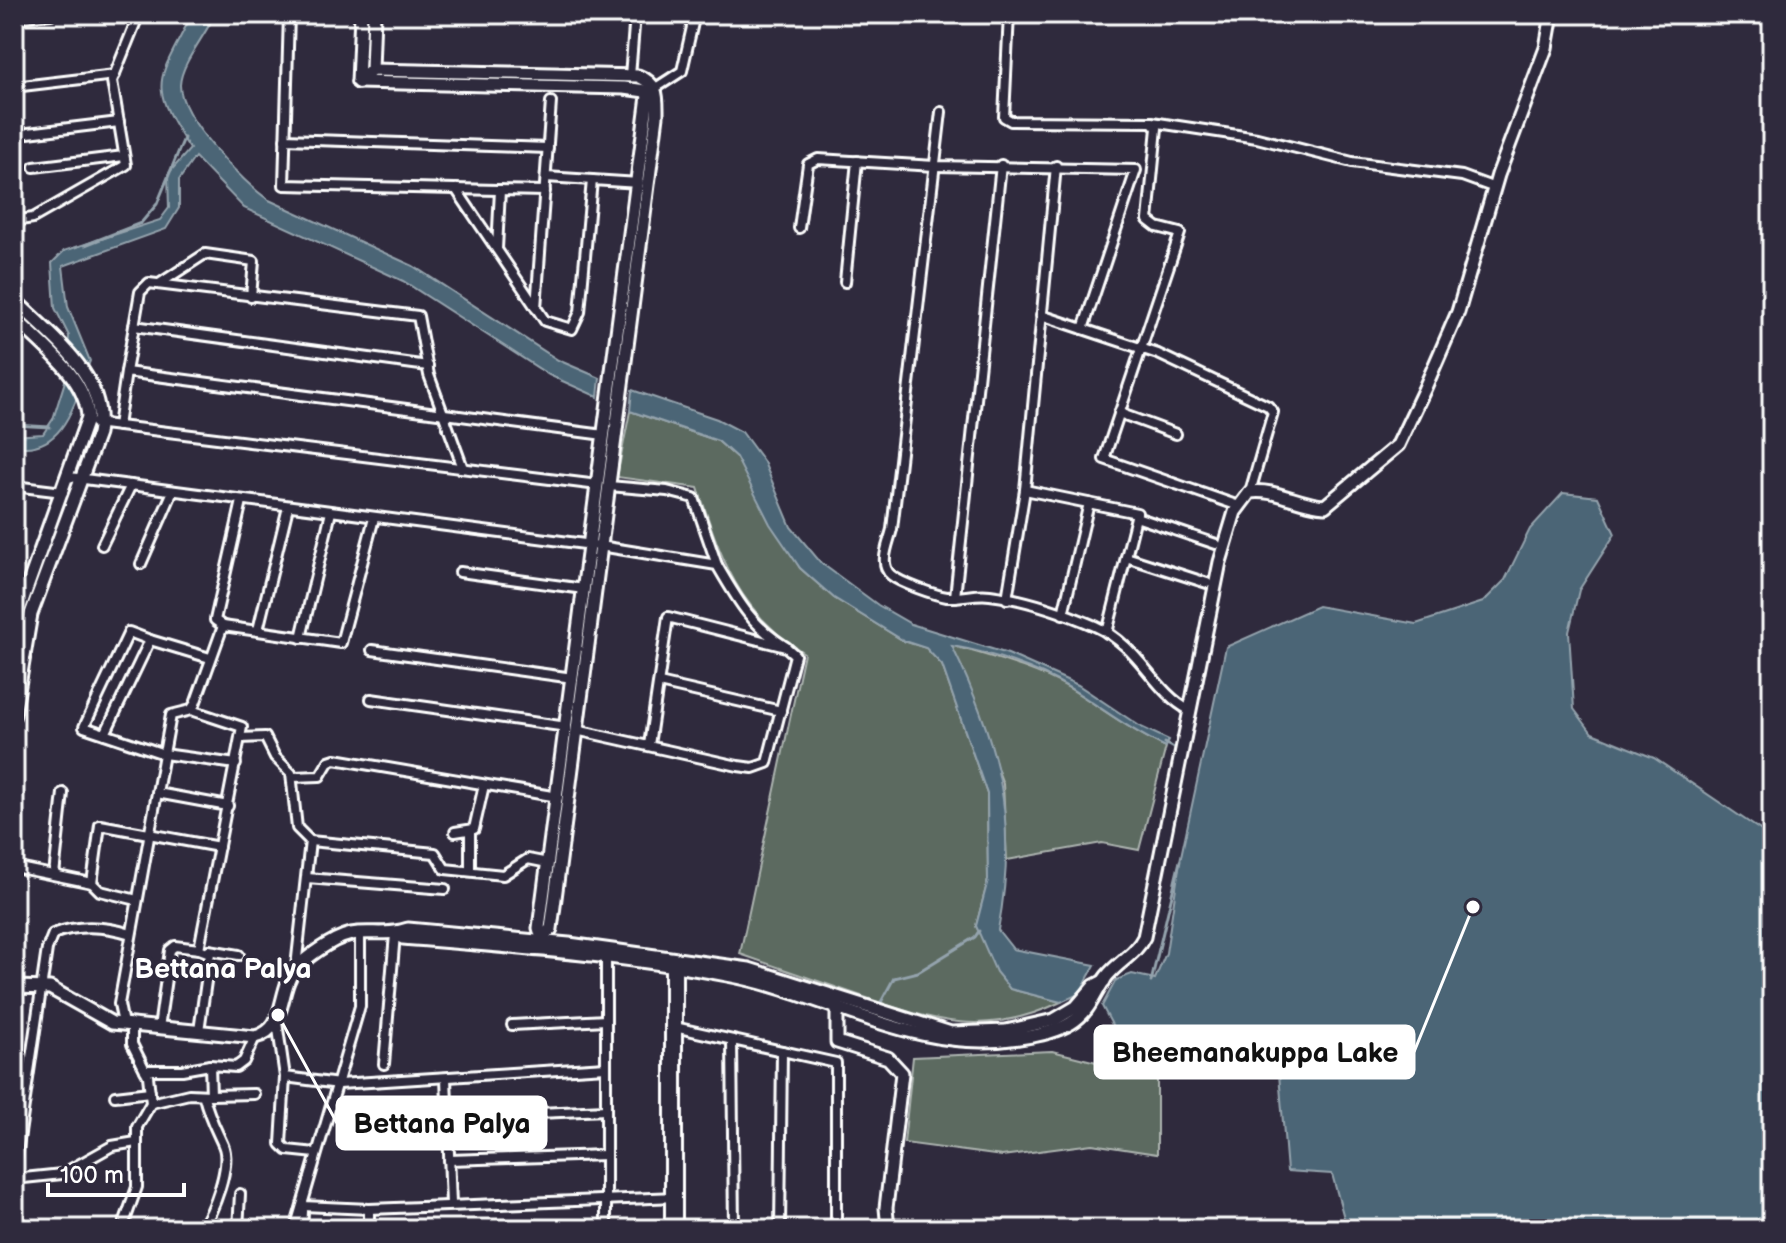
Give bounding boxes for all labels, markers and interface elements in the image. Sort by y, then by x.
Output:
district label: Bettana Palya [134,953,312,986]
callout: Bheemanakuppa Lake [1095,1026,1414,1078]
text: Bheemanakuppa Lake [1112,1037,1398,1070]
callout: Bettana Palya [337,1097,546,1149]
text: Bettana Palya [353,1108,531,1141]
scale bar [48,1147,184,1197]
text: 100 m [60,1161,124,1190]

